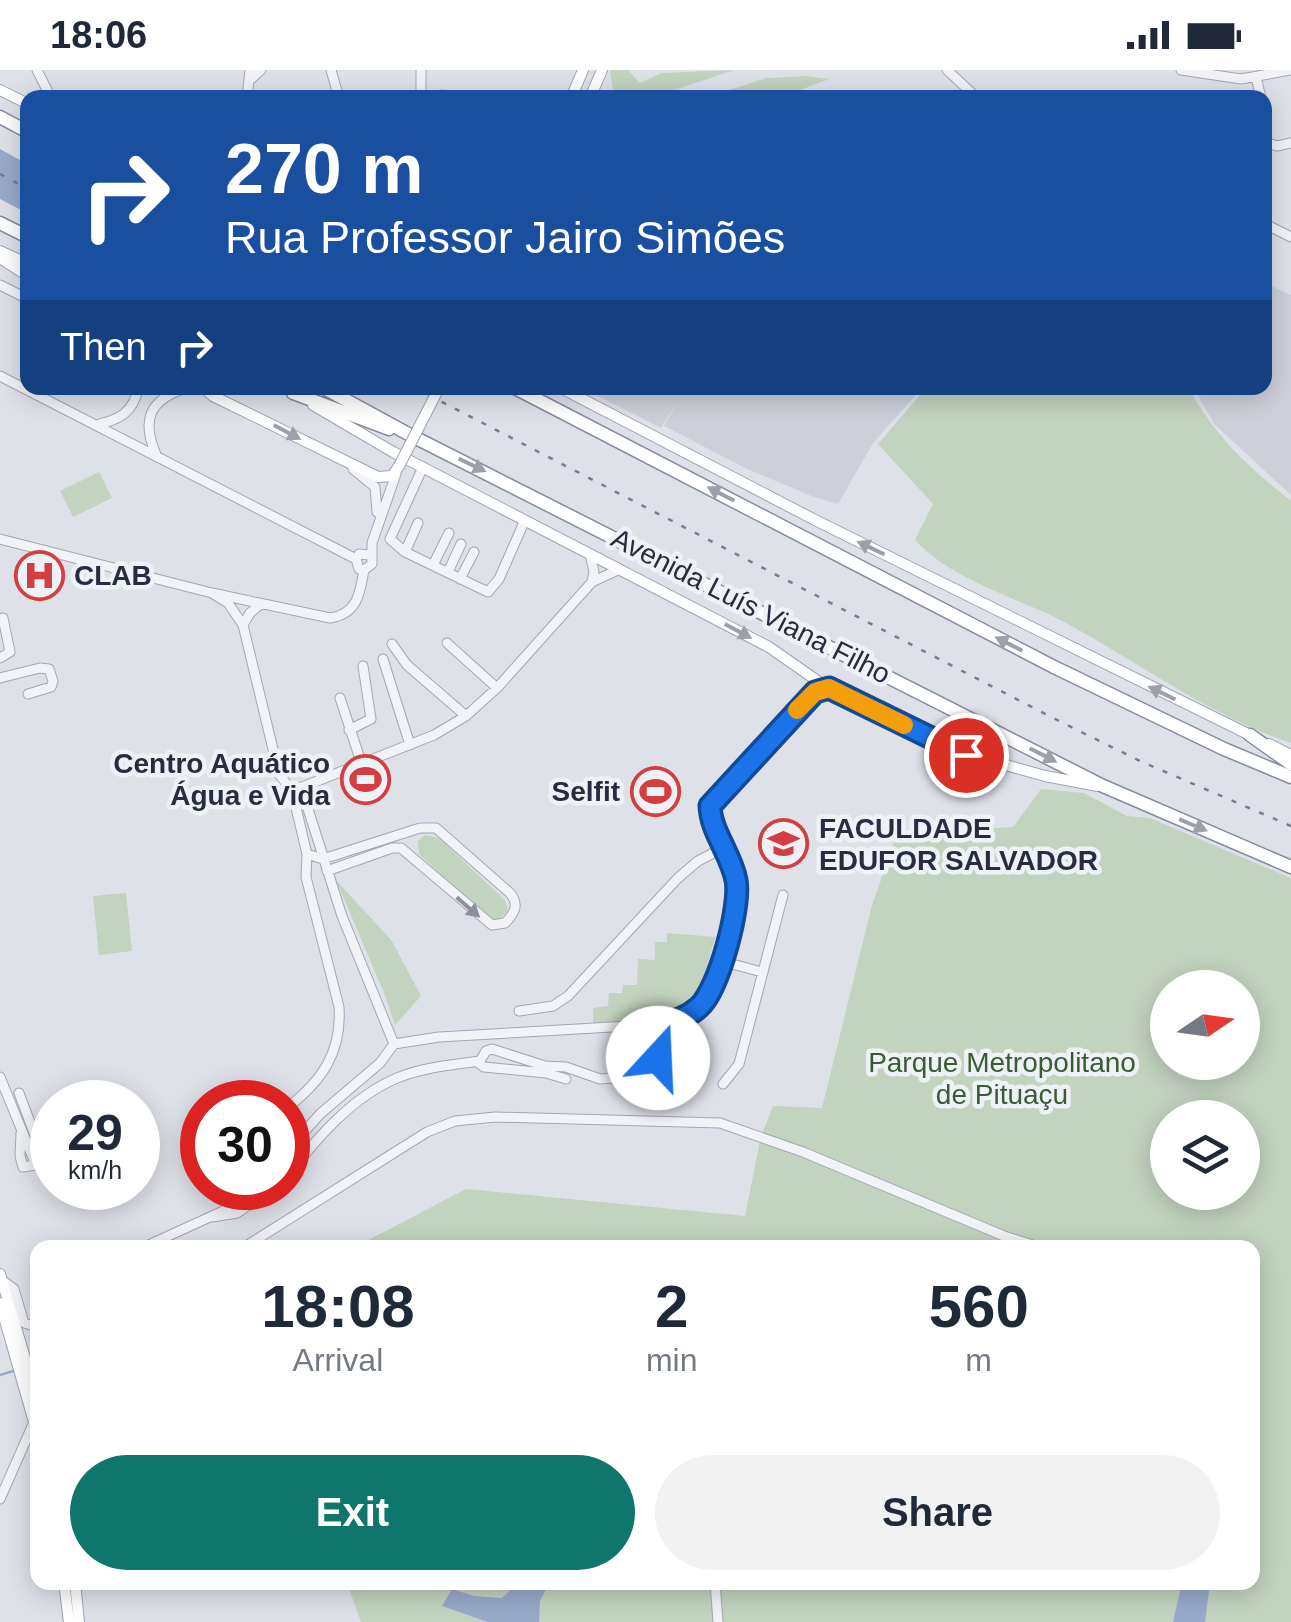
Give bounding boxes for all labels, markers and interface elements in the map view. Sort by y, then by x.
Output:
text: 18:06 [50,14,147,56]
icon: right [60,130,190,260]
text: 270 m [225,130,423,208]
text: Rua Professor Jairo Simões [225,212,785,263]
icon: right [167,320,222,375]
text: Then [60,326,147,368]
one-way arrow [272,423,301,440]
one-way arrow [458,457,487,474]
one-way arrow [707,486,736,503]
street label: Avenida Luís Viana Filho [606,522,896,690]
one-way arrow [856,540,885,557]
hospital icon: CLAB [13,549,65,601]
place label: CLAB [74,560,152,591]
one-way arrow [723,622,752,639]
one-way arrow [995,636,1024,653]
one-way arrow [1147,685,1176,702]
pin [924,713,1009,798]
icon: arrive [939,728,994,783]
one-way arrow [1029,746,1058,763]
place label: Centro Aquático Água e Vida [113,748,330,811]
sports icon: Centro Aquático Água e Vida [339,753,391,805]
sports icon: Selfit [629,765,681,817]
place label: Selfit [552,776,620,807]
place label: FACULDADE EDUFOR SALVADOR [819,813,1098,876]
one-way arrow [1178,817,1208,833]
school or university icon: FACULDADE EDUFOR SALVADOR [758,818,810,870]
one-way arrow [455,895,480,917]
north arrow [1150,970,1260,1080]
map controls [1150,970,1260,1210]
position arrow [606,1006,710,1110]
park label: Parque Metropolitano de Pituaçu [868,1047,1136,1110]
speed limit sign: 30 [180,1080,310,1210]
button: layers [1150,1100,1260,1210]
text: 29 [67,1105,123,1161]
text: km/h [68,1156,122,1184]
text: 18:08 [261,1273,415,1340]
text: 2 [655,1273,688,1340]
text: 560 [929,1273,1029,1340]
text: Arrival [293,1342,383,1378]
text: min [646,1342,697,1378]
text: m [965,1342,992,1378]
button: Exit [70,1455,635,1570]
button: Share [655,1455,1220,1570]

